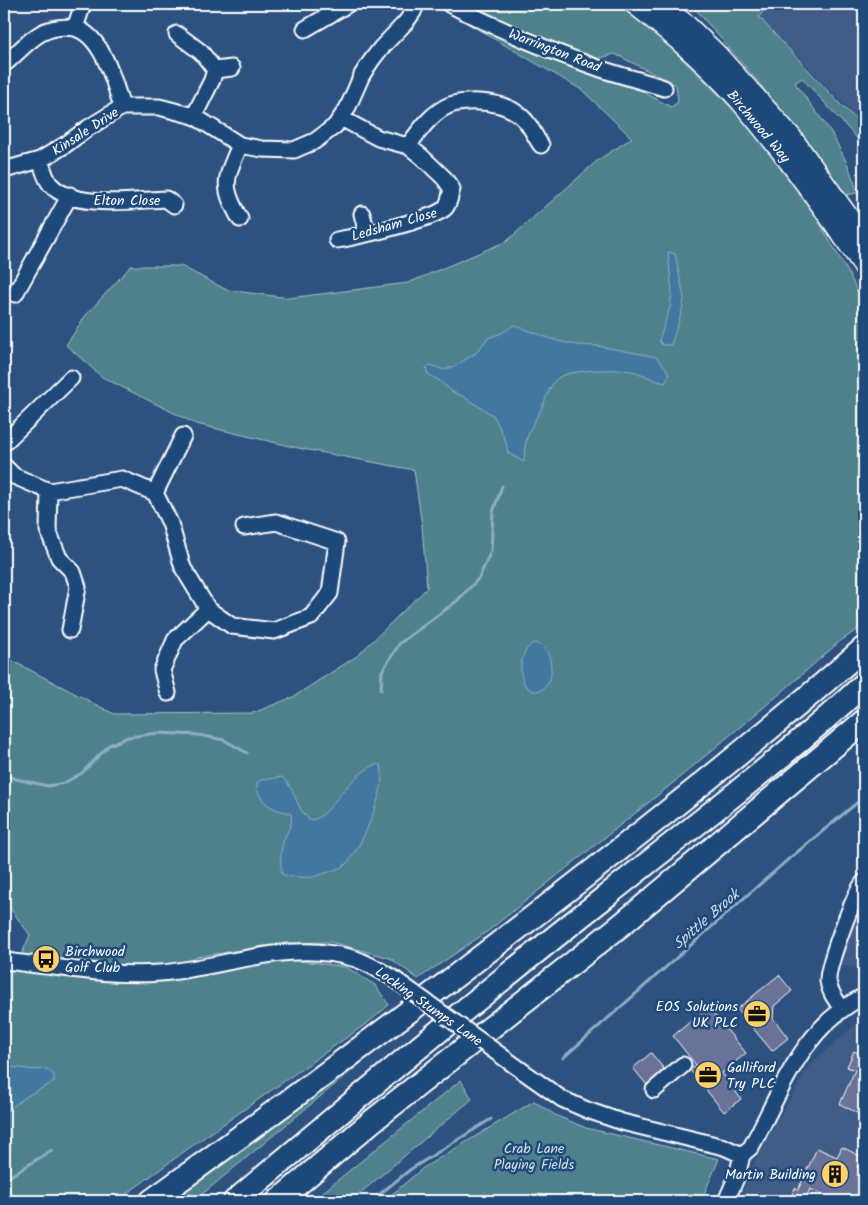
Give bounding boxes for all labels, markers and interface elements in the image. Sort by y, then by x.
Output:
street label: Warrington Road [505,23,605,79]
street label: Birchwood Way [721,85,796,168]
street label: Kinsale Drive [48,101,124,162]
street label: Elton Close [94,190,161,212]
street label: Ledsham Close [349,202,440,248]
water label: Spittle Brook [668,883,747,956]
place label: Birchwood Golf Club [65,941,126,979]
bus stop icon: Birchwood Golf Club [31,944,61,974]
street label: Locking Stumps Lane [370,961,487,1053]
place label: EOS Solutions UK PLC [656,996,738,1034]
office icon: EOS Solutions UK PLC [742,999,772,1029]
place label: Galliford Try PLC [727,1057,777,1095]
office icon: Galliford Try PLC [693,1060,723,1090]
park label: Crab Lane Playing Fields [494,1138,574,1176]
building icon: Martin Building [820,1159,850,1189]
place label: Martin Building [725,1164,816,1186]

